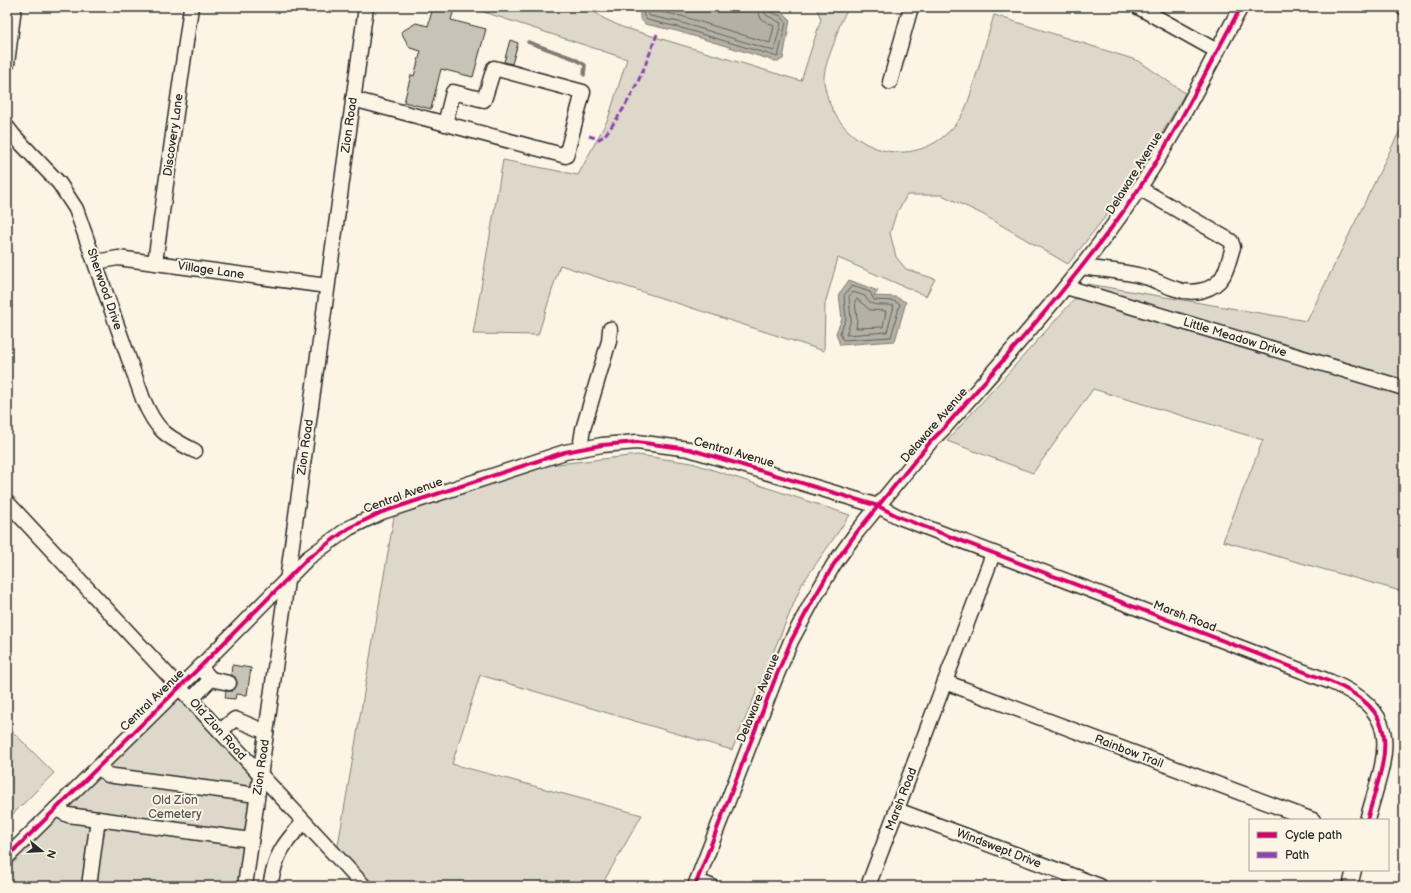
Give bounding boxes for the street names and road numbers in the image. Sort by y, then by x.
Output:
street label: Discovery Lane [160,93,187,177]
street label: Zion Road [338,96,361,155]
street label: Delaware Avenue [1103,129,1166,217]
street label: Sherwood Drive [84,246,126,332]
street label: Village Lane [177,258,245,283]
street label: Little Meadow Drive [1181,315,1288,360]
street label: Delaware Avenue [898,385,971,466]
street label: Zion Road [294,418,317,477]
street label: Central Avenue [692,434,776,471]
street label: Central Avenue [362,474,445,517]
street label: Marsh Road [1151,598,1219,635]
street label: Delaware Avenue [734,652,783,745]
street label: Central Avenue [117,666,187,735]
street label: Old Zion Road [186,695,249,763]
street label: Rainbow Trail [1092,731,1165,771]
street label: Zion Road [250,738,273,797]
street label: Marsh Road [883,765,920,833]
street label: Windswept Drive [954,825,1043,872]

